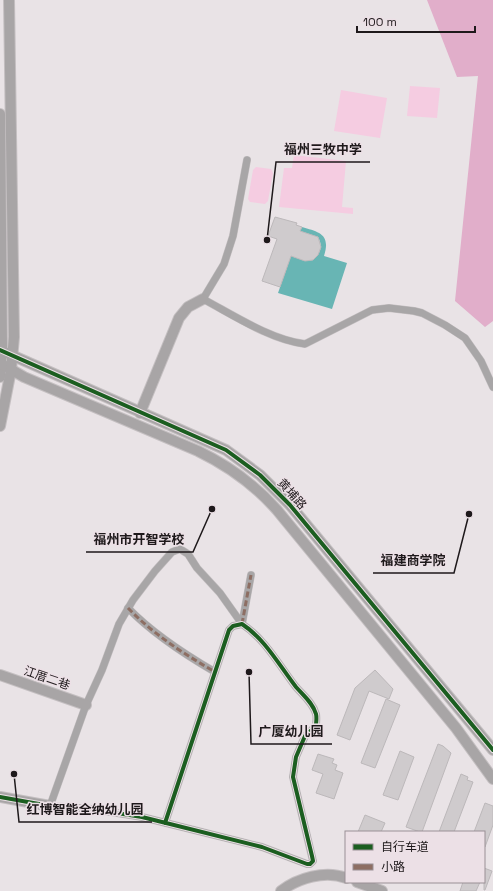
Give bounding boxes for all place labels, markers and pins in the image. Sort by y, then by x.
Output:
callout: 福州三牧中学 [276,137,370,162]
callout: 福州市开智学校 [86,527,193,552]
callout: 福建商学院 [373,548,454,573]
callout: 广厦幼儿园 [251,719,332,744]
callout: 红博智能全纳幼儿园 [19,797,152,822]

